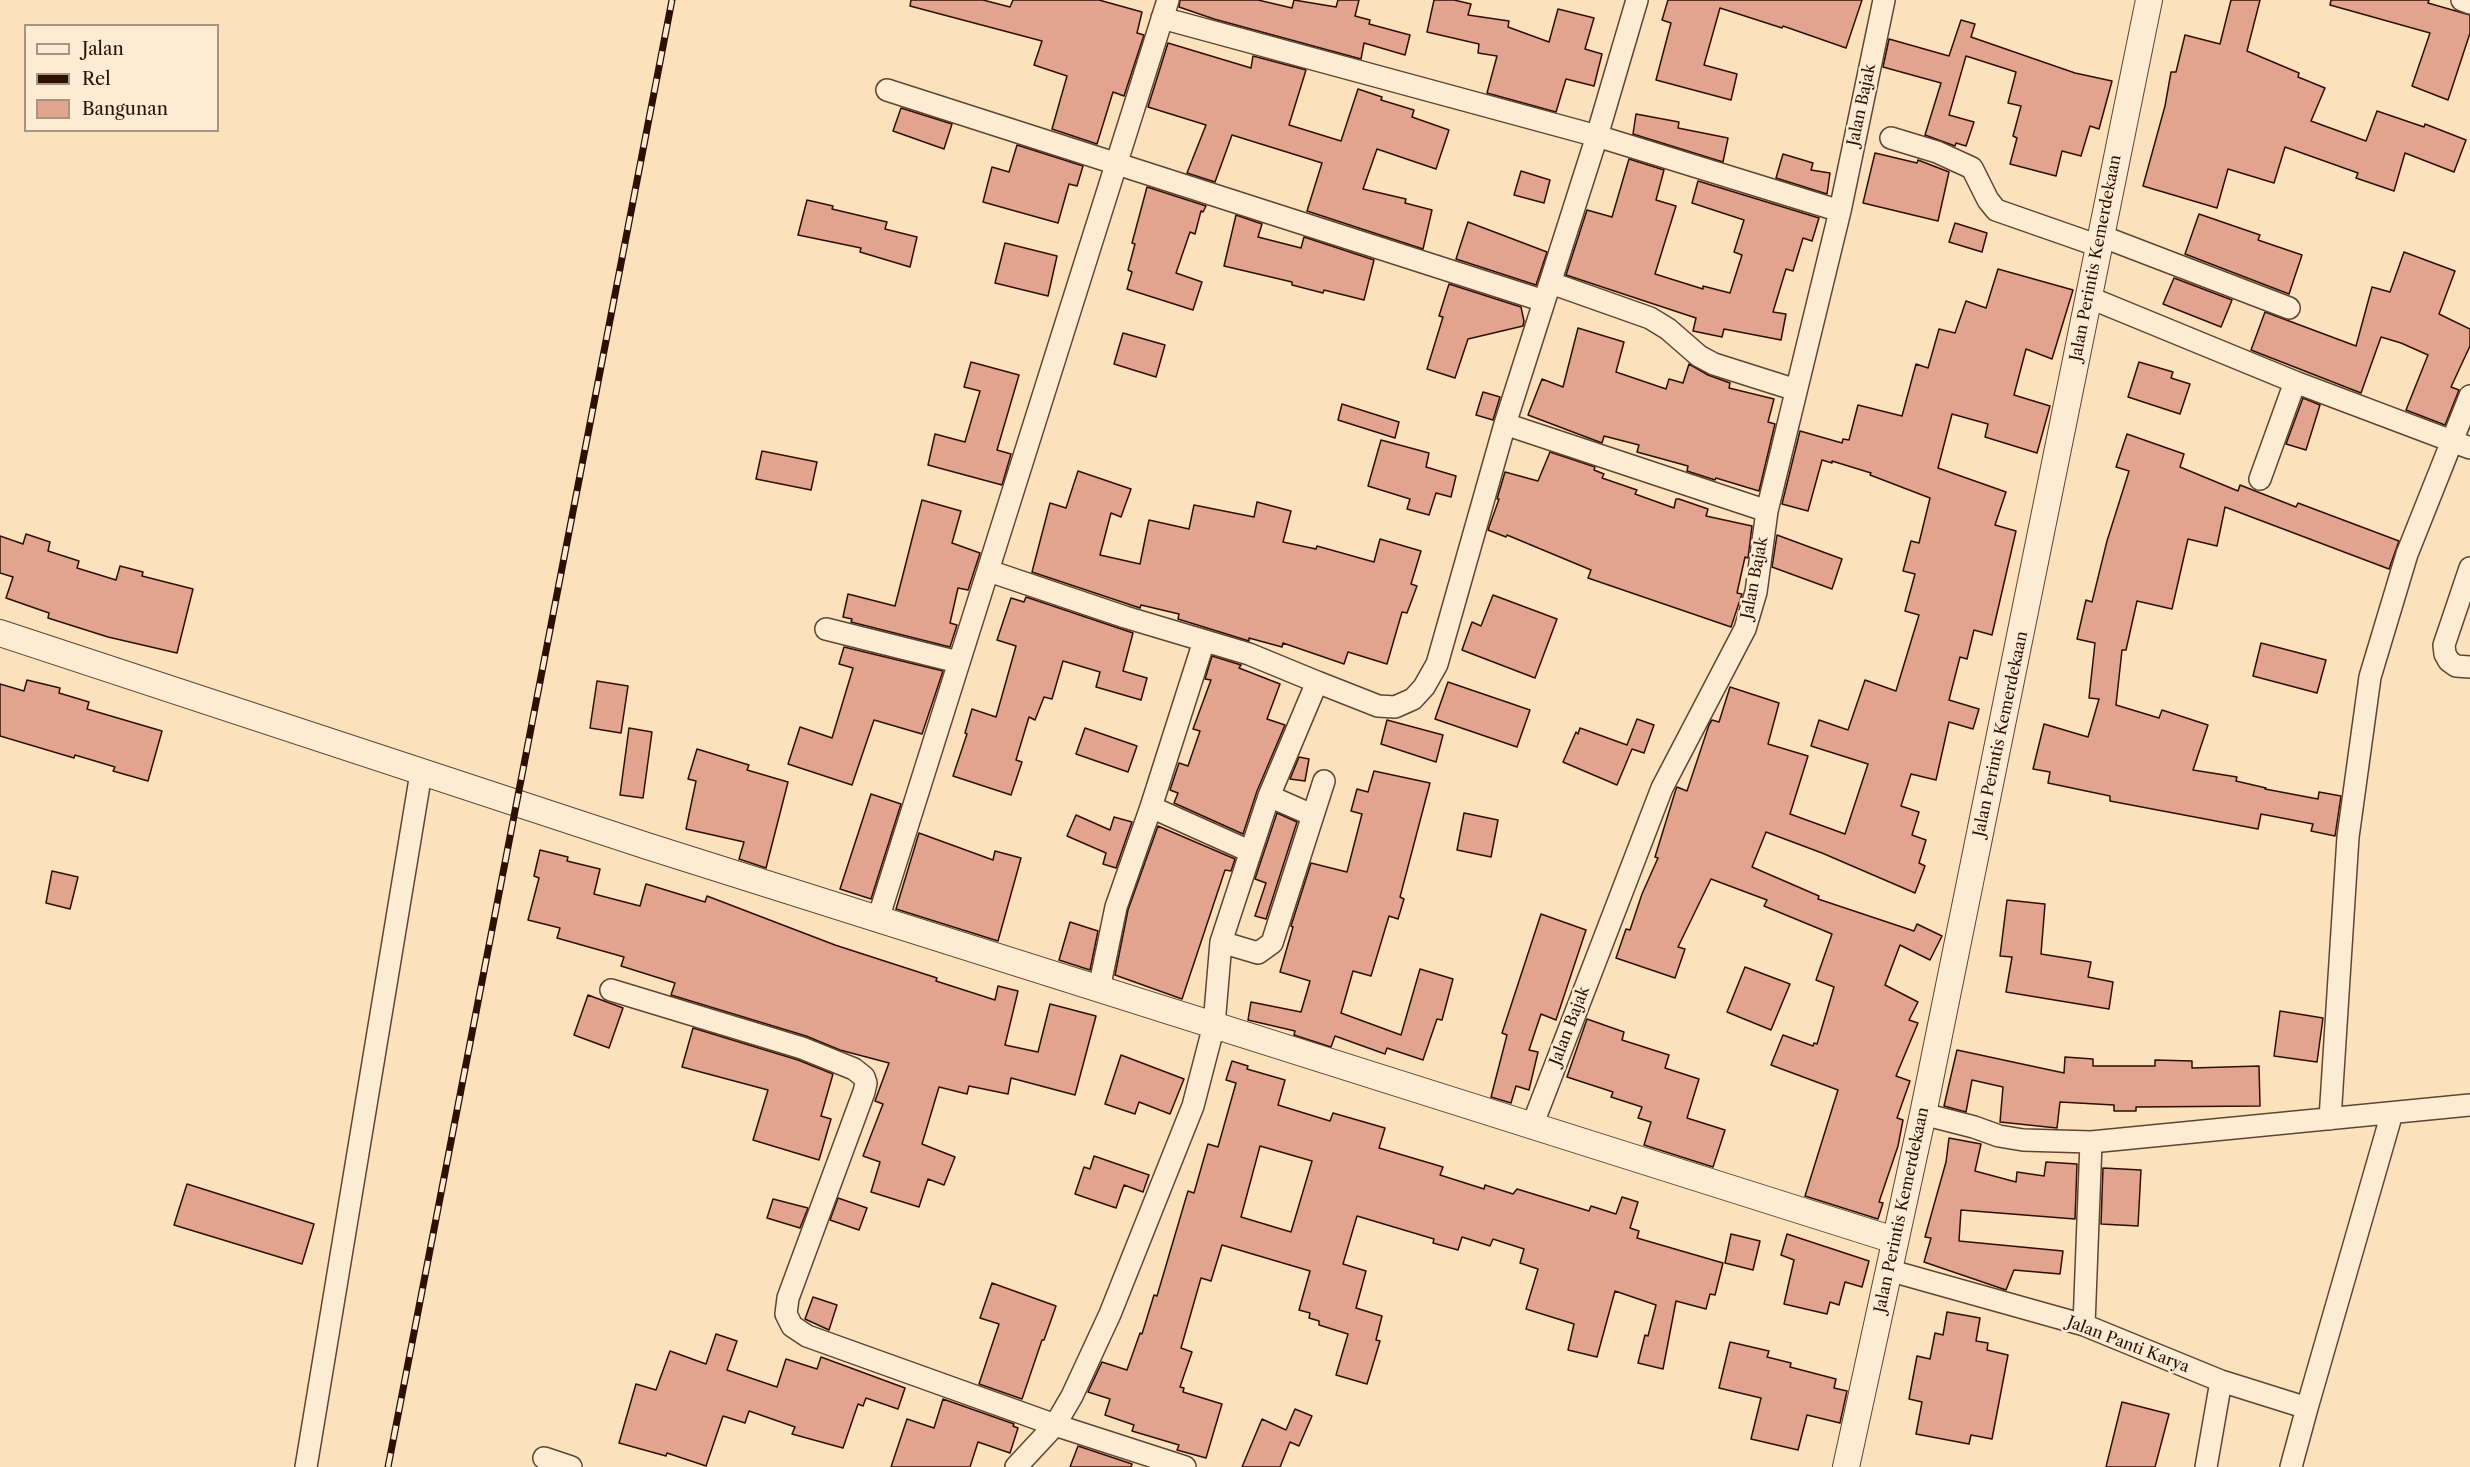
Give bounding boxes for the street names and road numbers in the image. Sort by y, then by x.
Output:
street label: Jalan Bajak [1844,62,1880,148]
street label: Jalan Perintis Kemerdekaan [2067,153,2125,363]
street label: Jalan Bajak [1738,535,1772,621]
street label: Jalan Perintis Kemerdekaan [1970,629,2032,839]
street label: Jalan Bajak [1546,984,1594,1068]
street label: Jalan Perintis Kemerdekaan [1871,1105,1933,1315]
street label: Jalan Panti Karya [2064,1313,2192,1377]

